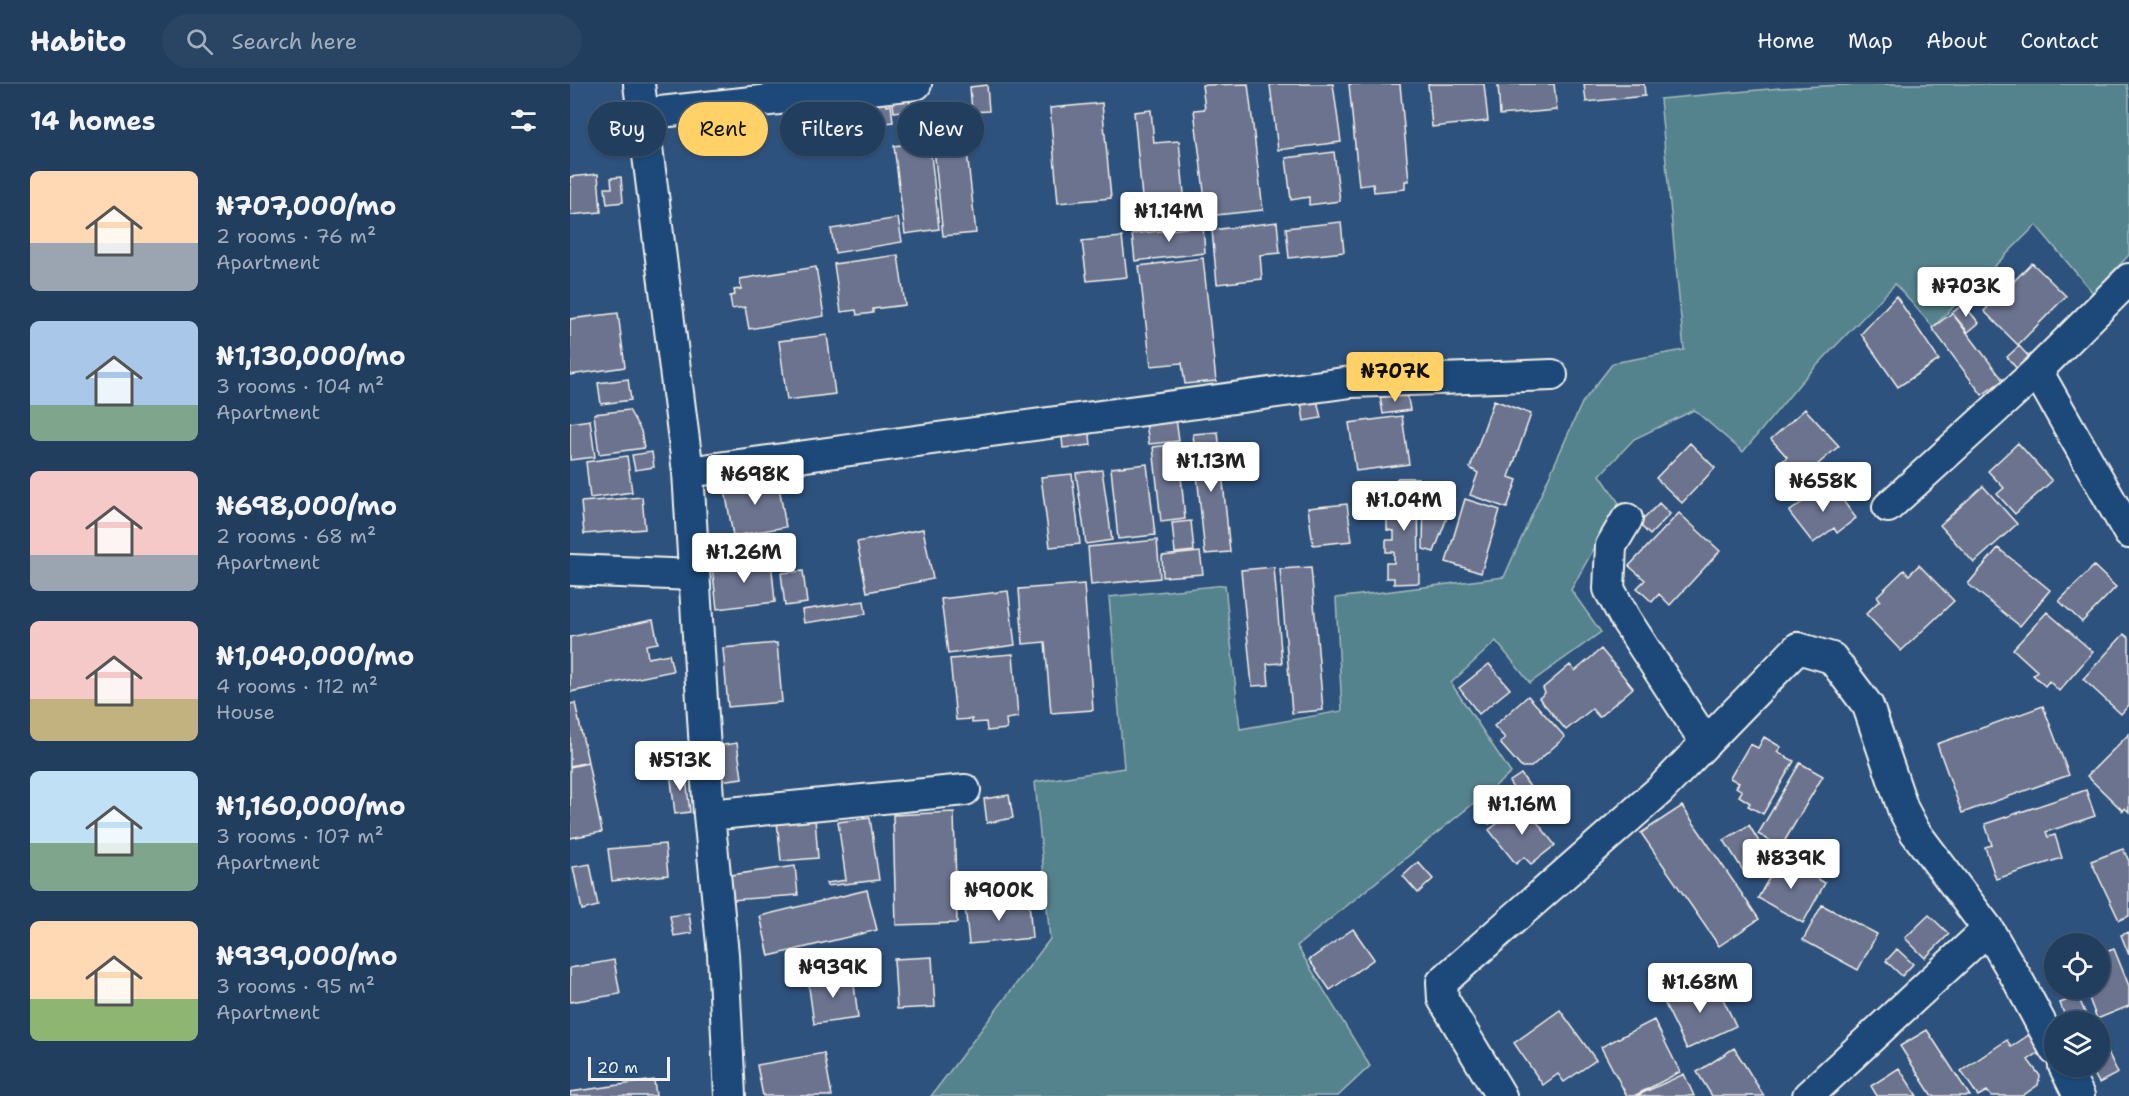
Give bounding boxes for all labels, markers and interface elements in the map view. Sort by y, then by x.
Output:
search box [162,14,582,68]
text: Habito [30,22,126,60]
icon: search [183,25,216,58]
text: Search here [231,27,357,56]
text: Home [1757,27,1815,55]
text: Map [1848,27,1893,55]
text: About [1926,27,1987,55]
text: Contact [2020,27,2099,55]
chip: Buy [588,102,666,156]
chip: Rent [678,102,768,156]
chip: Filters [780,102,885,156]
chip: New [897,102,984,156]
text: 14 homes [30,103,156,138]
icon: filters [507,104,540,137]
text: ₦707,000/mo [216,188,396,223]
pin: ₦1.14M [1120,192,1218,243]
icon: home [78,195,150,267]
text: ₦1.14M [1134,198,1204,224]
text: 2 rooms · 76 m² [216,223,376,249]
text: Apartment [216,249,320,275]
pin: ₦703K [1924,267,2008,318]
text: ₦703K [1931,273,2001,299]
text: ₦1,130,000/mo [216,338,406,373]
icon: home [78,345,150,417]
pin: ₦707K [1353,352,1437,403]
text: ₦707K [1360,358,1430,384]
text: 3 rooms · 104 m² [216,373,384,399]
text: Apartment [216,399,320,425]
pin: ₦1.13M [1162,442,1260,493]
text: ₦1.13M [1176,448,1246,474]
pin: ₦698K [713,455,797,506]
text: ₦698K [721,461,789,487]
pin: ₦658K [1781,462,1865,513]
text: ₦658K [1789,468,1857,494]
pin: ₦1.04M [1355,481,1453,532]
text: ₦1.04M [1366,487,1442,513]
text: ₦698,000/mo [216,488,397,523]
icon: home [78,495,150,567]
text: 2 rooms · 68 m² [216,523,376,549]
pin: ₦1.26M [695,533,793,584]
text: ₦1.26M [706,539,782,565]
text: Apartment [216,549,320,575]
text: ₦1,040,000/mo [216,638,414,673]
icon: home [78,645,150,717]
text: 4 rooms · 112 m² [216,673,378,699]
text: House [216,699,275,725]
pin: ₦513K [638,741,722,792]
text: ₦513K [649,747,711,773]
pin: ₦1.16M [1473,785,1571,836]
text: ₦1,160,000/mo [216,788,406,823]
text: ₦1.16M [1487,791,1557,817]
icon: home [78,795,150,867]
text: 3 rooms · 107 m² [216,823,384,849]
pin: ₦839K [1749,839,1833,890]
text: ₦839K [1757,845,1825,871]
text: Apartment [216,849,320,875]
pin: ₦900K [957,871,1041,922]
text: ₦900K [964,877,1034,903]
map controls [2044,933,2110,1077]
button: locate [2044,933,2110,999]
text: ₦939,000/mo [216,938,398,973]
icon: home [78,945,150,1017]
pin: ₦939K [791,948,875,999]
text: ₦939K [799,954,867,980]
pin: ₦1.68M [1651,963,1749,1014]
text: ₦1.68M [1662,969,1738,995]
text: 3 rooms · 95 m² [216,973,375,999]
text: Apartment [216,999,320,1025]
button: layers [2044,1011,2110,1077]
scale bar [588,1054,670,1082]
text: 20 m [597,1057,638,1078]

